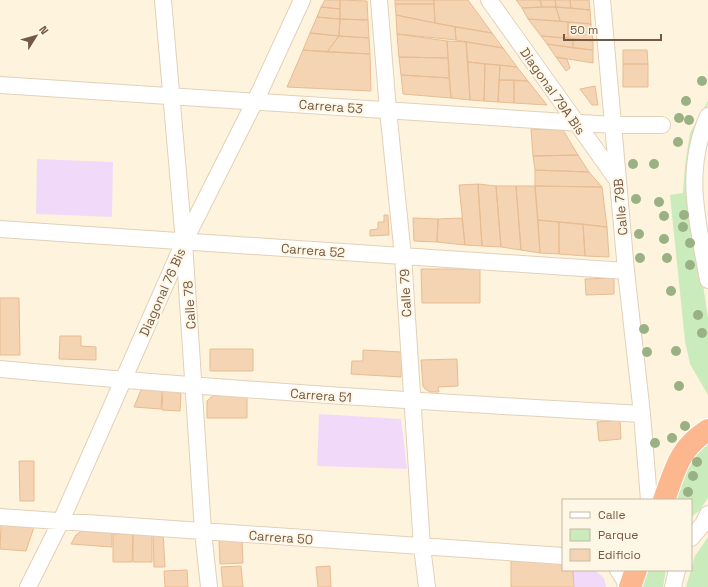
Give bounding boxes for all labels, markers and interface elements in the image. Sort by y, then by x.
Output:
north arrow [16,16,56,56]
scale bar [564,16,661,42]
text: 50 m [570,22,598,38]
text: N [36,23,52,37]
street label: Diagonal 79A Bis [516,44,589,138]
street label: Carrera 53 [298,96,364,117]
street label: Calle 79B [610,178,631,236]
street label: Carrera 52 [280,240,346,261]
street label: Diagonal 76 Bis [135,245,190,339]
street label: Calle 79 [396,268,415,318]
street label: Calle 78 [179,280,200,330]
street label: Carrera 51 [290,385,352,406]
legend [562,499,692,571]
text: Calle [598,507,626,523]
street label: Carrera 50 [248,527,314,548]
text: Parque [598,527,638,543]
text: Edificio [598,547,641,563]

